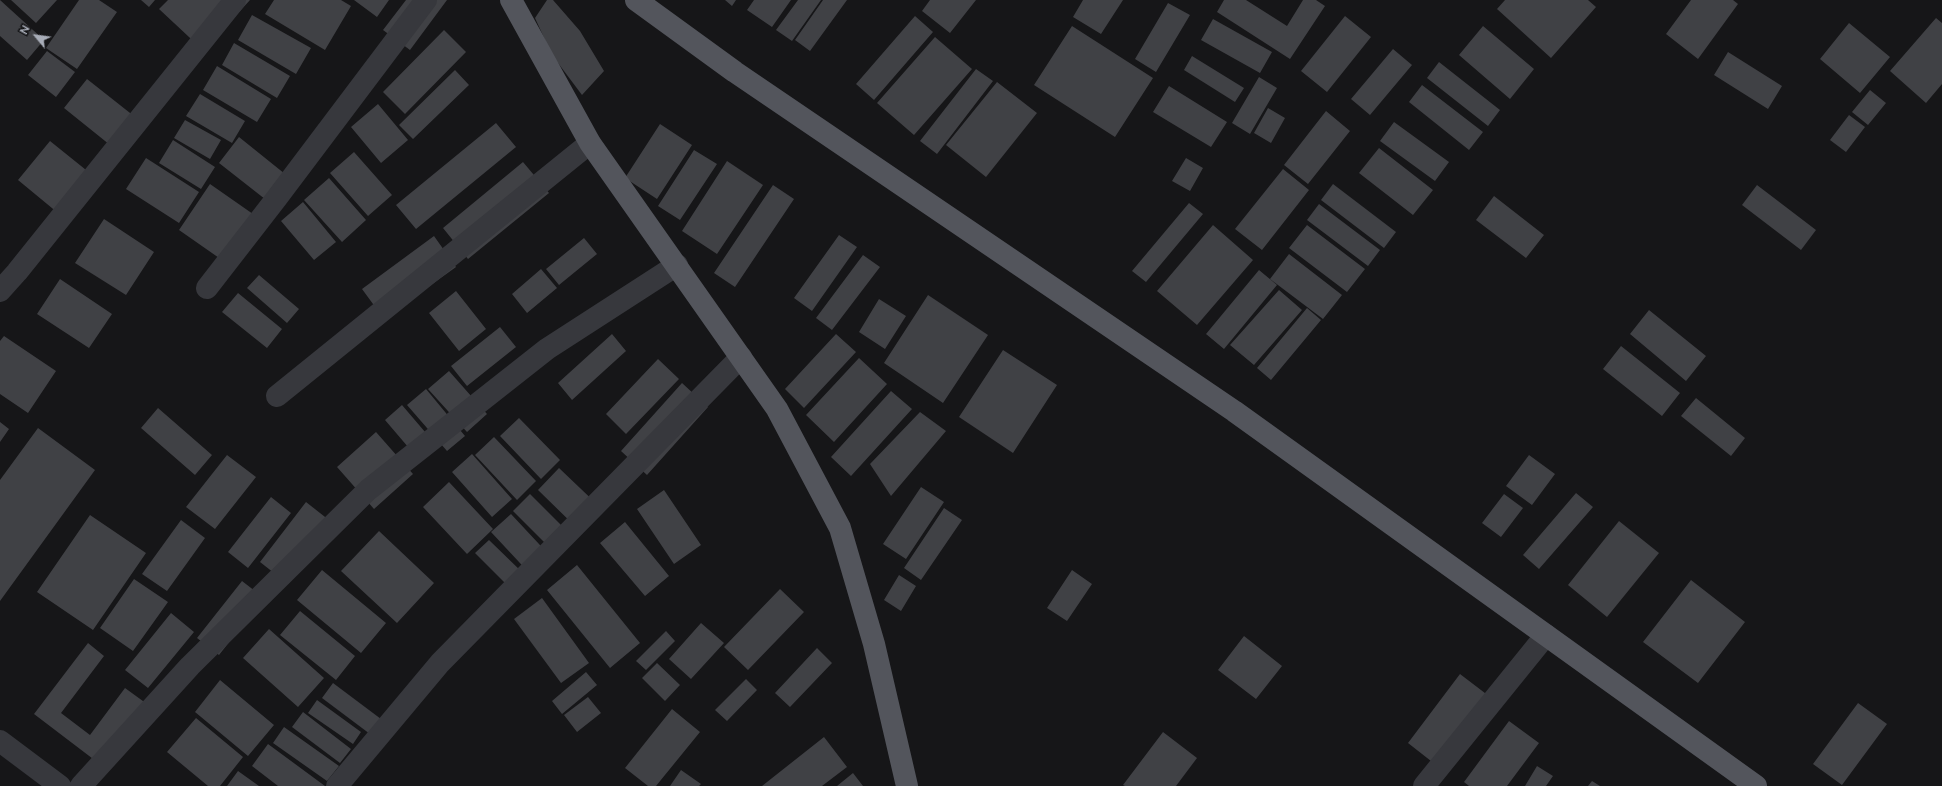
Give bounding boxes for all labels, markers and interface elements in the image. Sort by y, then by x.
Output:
north arrow [16,16,56,56]
text: N [17,23,33,37]

